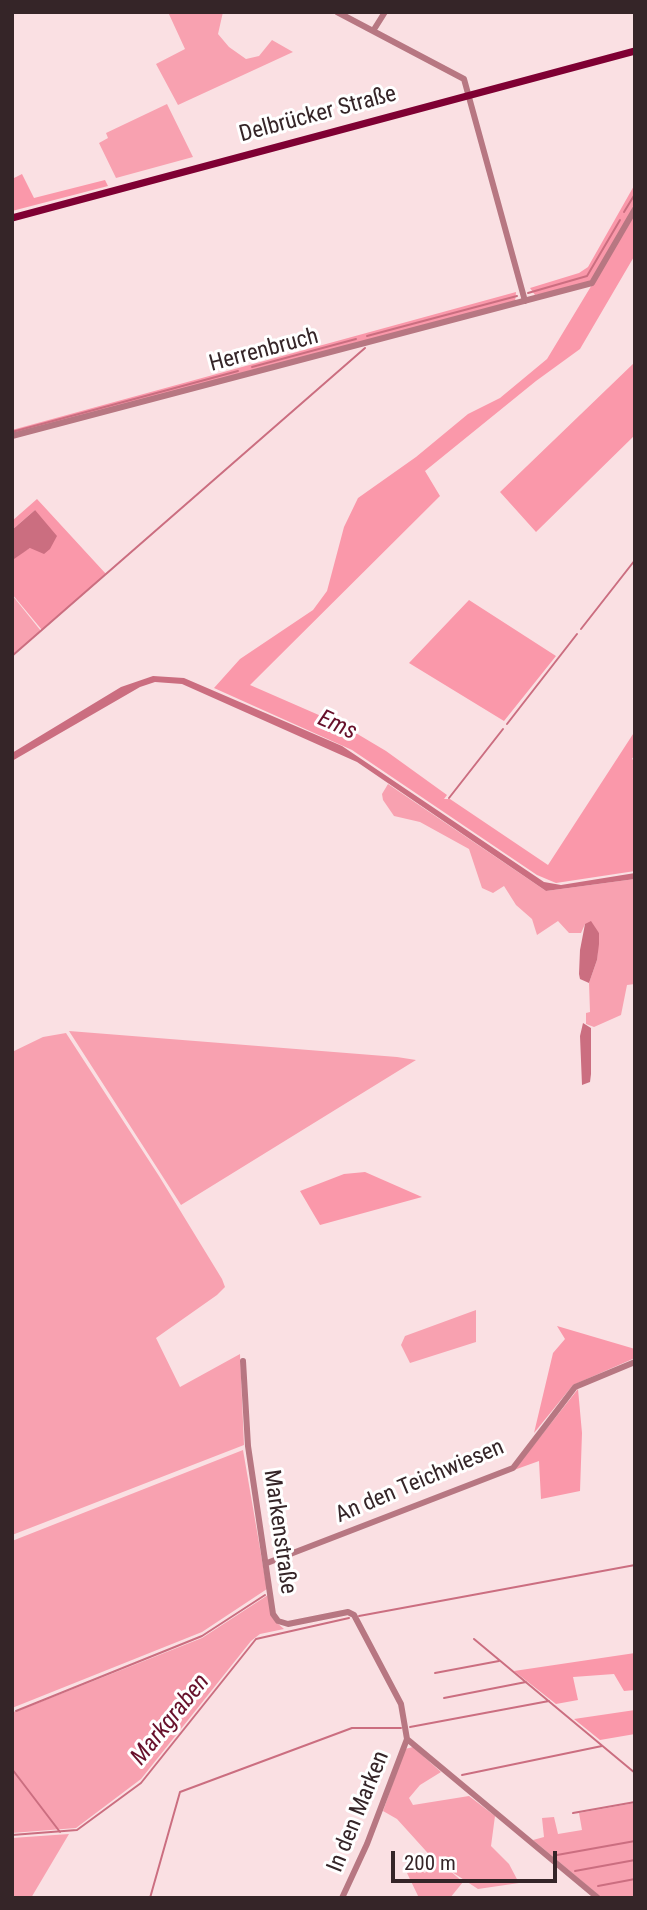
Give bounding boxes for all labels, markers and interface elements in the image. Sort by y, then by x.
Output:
street label: Delbrücker Straße [236,81,400,149]
street label: Herrenbruch [206,323,322,379]
water label: Ems [313,705,361,747]
street label: An den Teichwiesen [332,1434,508,1530]
street label: Markenstraße [257,1468,301,1596]
water label: Markgraben [126,1669,216,1771]
street label: In den Marken [322,1747,396,1877]
scale bar [395,1836,561,1880]
text: 200 m [404,1851,456,1875]

